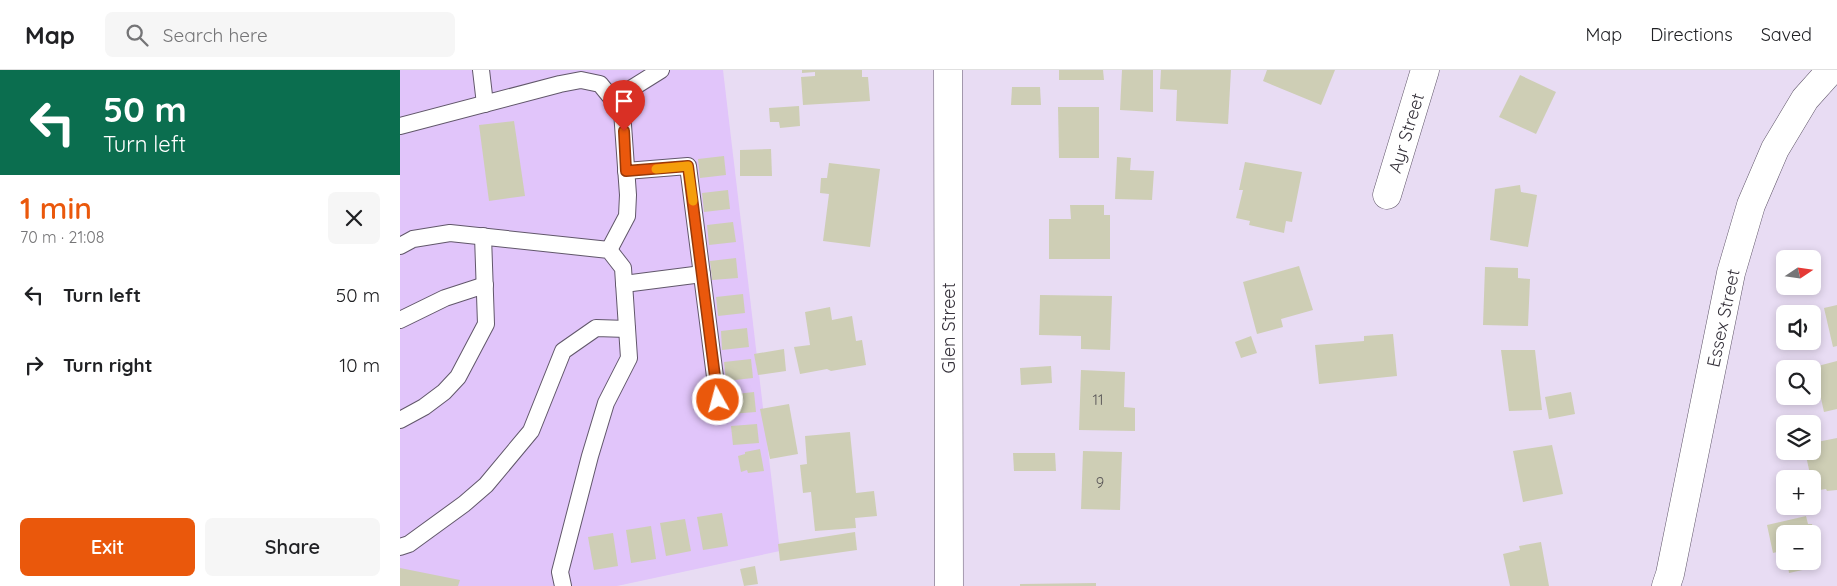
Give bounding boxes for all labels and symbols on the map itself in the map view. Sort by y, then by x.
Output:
pin [603,80,645,131]
street label: Ayr Street [1383,90,1429,176]
north arrow [1776,250,1821,295]
street label: Essex Street [1701,267,1745,369]
street label: Glen Street [937,282,960,374]
position arrow [691,373,743,425]
house number: 11 [1092,390,1104,409]
house number: 9 [1096,473,1104,492]

